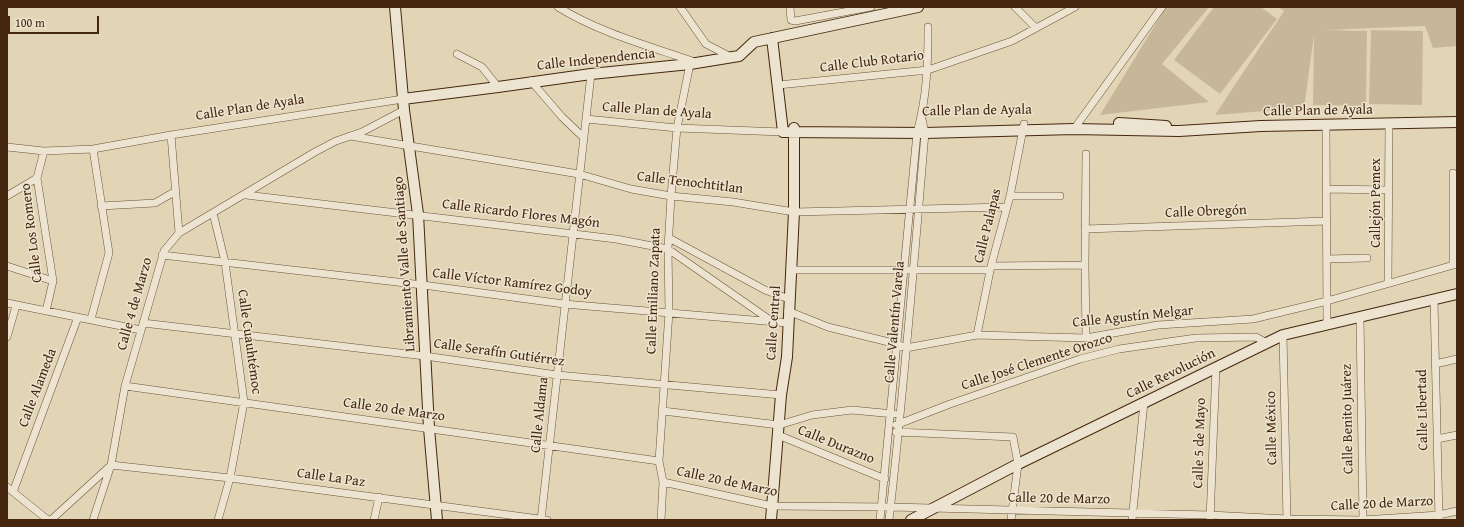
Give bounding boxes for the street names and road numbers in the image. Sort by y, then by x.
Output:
street label: Calle Independencia [536,45,656,75]
street label: Calle Club Rotario [819,47,925,77]
street label: Calle Plan de Ayala [195,91,305,125]
street label: Calle Plan de Ayala [602,99,712,123]
street label: Calle Plan de Ayala [922,102,1032,120]
street label: Calle Plan de Ayala [1263,102,1373,120]
street label: Callejón Pemex [1368,158,1384,248]
street label: Calle Tenochtitlan [636,168,744,198]
street label: Libramiento Valle de Santiago [390,176,420,352]
street label: Calle Los Romero [18,182,46,284]
street label: Calle Palapas [971,187,1005,265]
street label: Calle Ricardo Flores Magón [441,196,601,232]
street label: Calle Obregón [1165,202,1247,222]
street label: Calle Emiliano Zapata [643,227,665,355]
street label: Calle 4 de Marzo [114,256,156,352]
street label: Calle Valentín Varela [881,260,909,384]
street label: Calle Víctor Ramírez Godoy [431,265,593,301]
street label: Calle Central [763,285,785,361]
street label: Calle Cuauhtémoc [233,289,265,395]
street label: Calle Agustín Melgar [1072,302,1194,332]
street label: Calle José Clemente Orozco [959,330,1115,394]
street label: Calle Serafín Gutiérrez [432,335,566,371]
street label: Calle Revolución [1124,345,1218,403]
street label: Calle Alameda [15,346,61,430]
street label: Calle Benito Juárez [1339,364,1357,474]
street label: Calle Libertad [1414,369,1432,451]
street label: Calle Aldama [528,376,552,454]
street label: Calle México [1263,391,1281,465]
street label: Calle 20 de Marzo [342,395,446,425]
street label: Calle 5 de Mayo [1190,397,1210,489]
street label: Calle Durazno [795,422,877,468]
street label: Calle 20 de Marzo [675,463,779,501]
street label: Calle La Paz [296,465,366,491]
street label: Calle 20 de Marzo [1008,490,1110,508]
street label: Calle 20 de Marzo [1330,493,1434,515]

